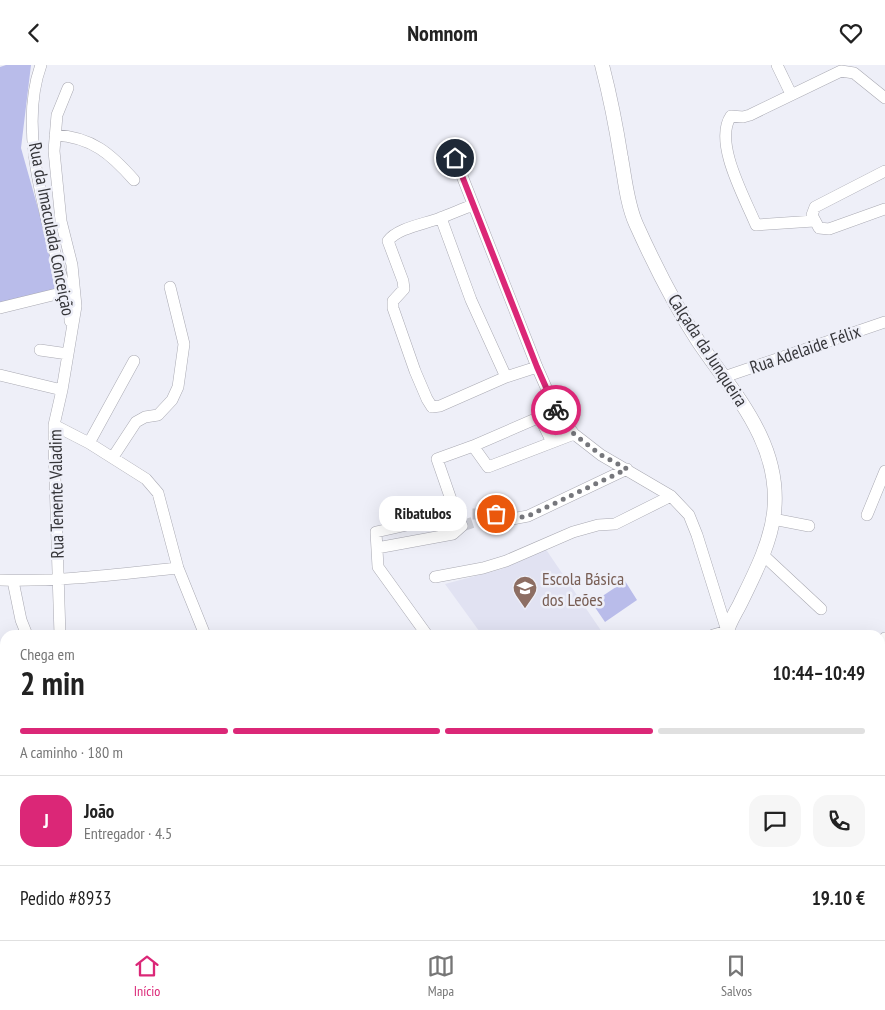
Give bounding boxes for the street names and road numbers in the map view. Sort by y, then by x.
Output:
street label: Rua da Imaculada Conceição [24,140,80,318]
street label: Calçada da Junqueira [663,289,753,411]
street label: Rua Adelaide Félix [747,319,864,379]
street label: Rua Tenente Valadim [43,429,69,559]

